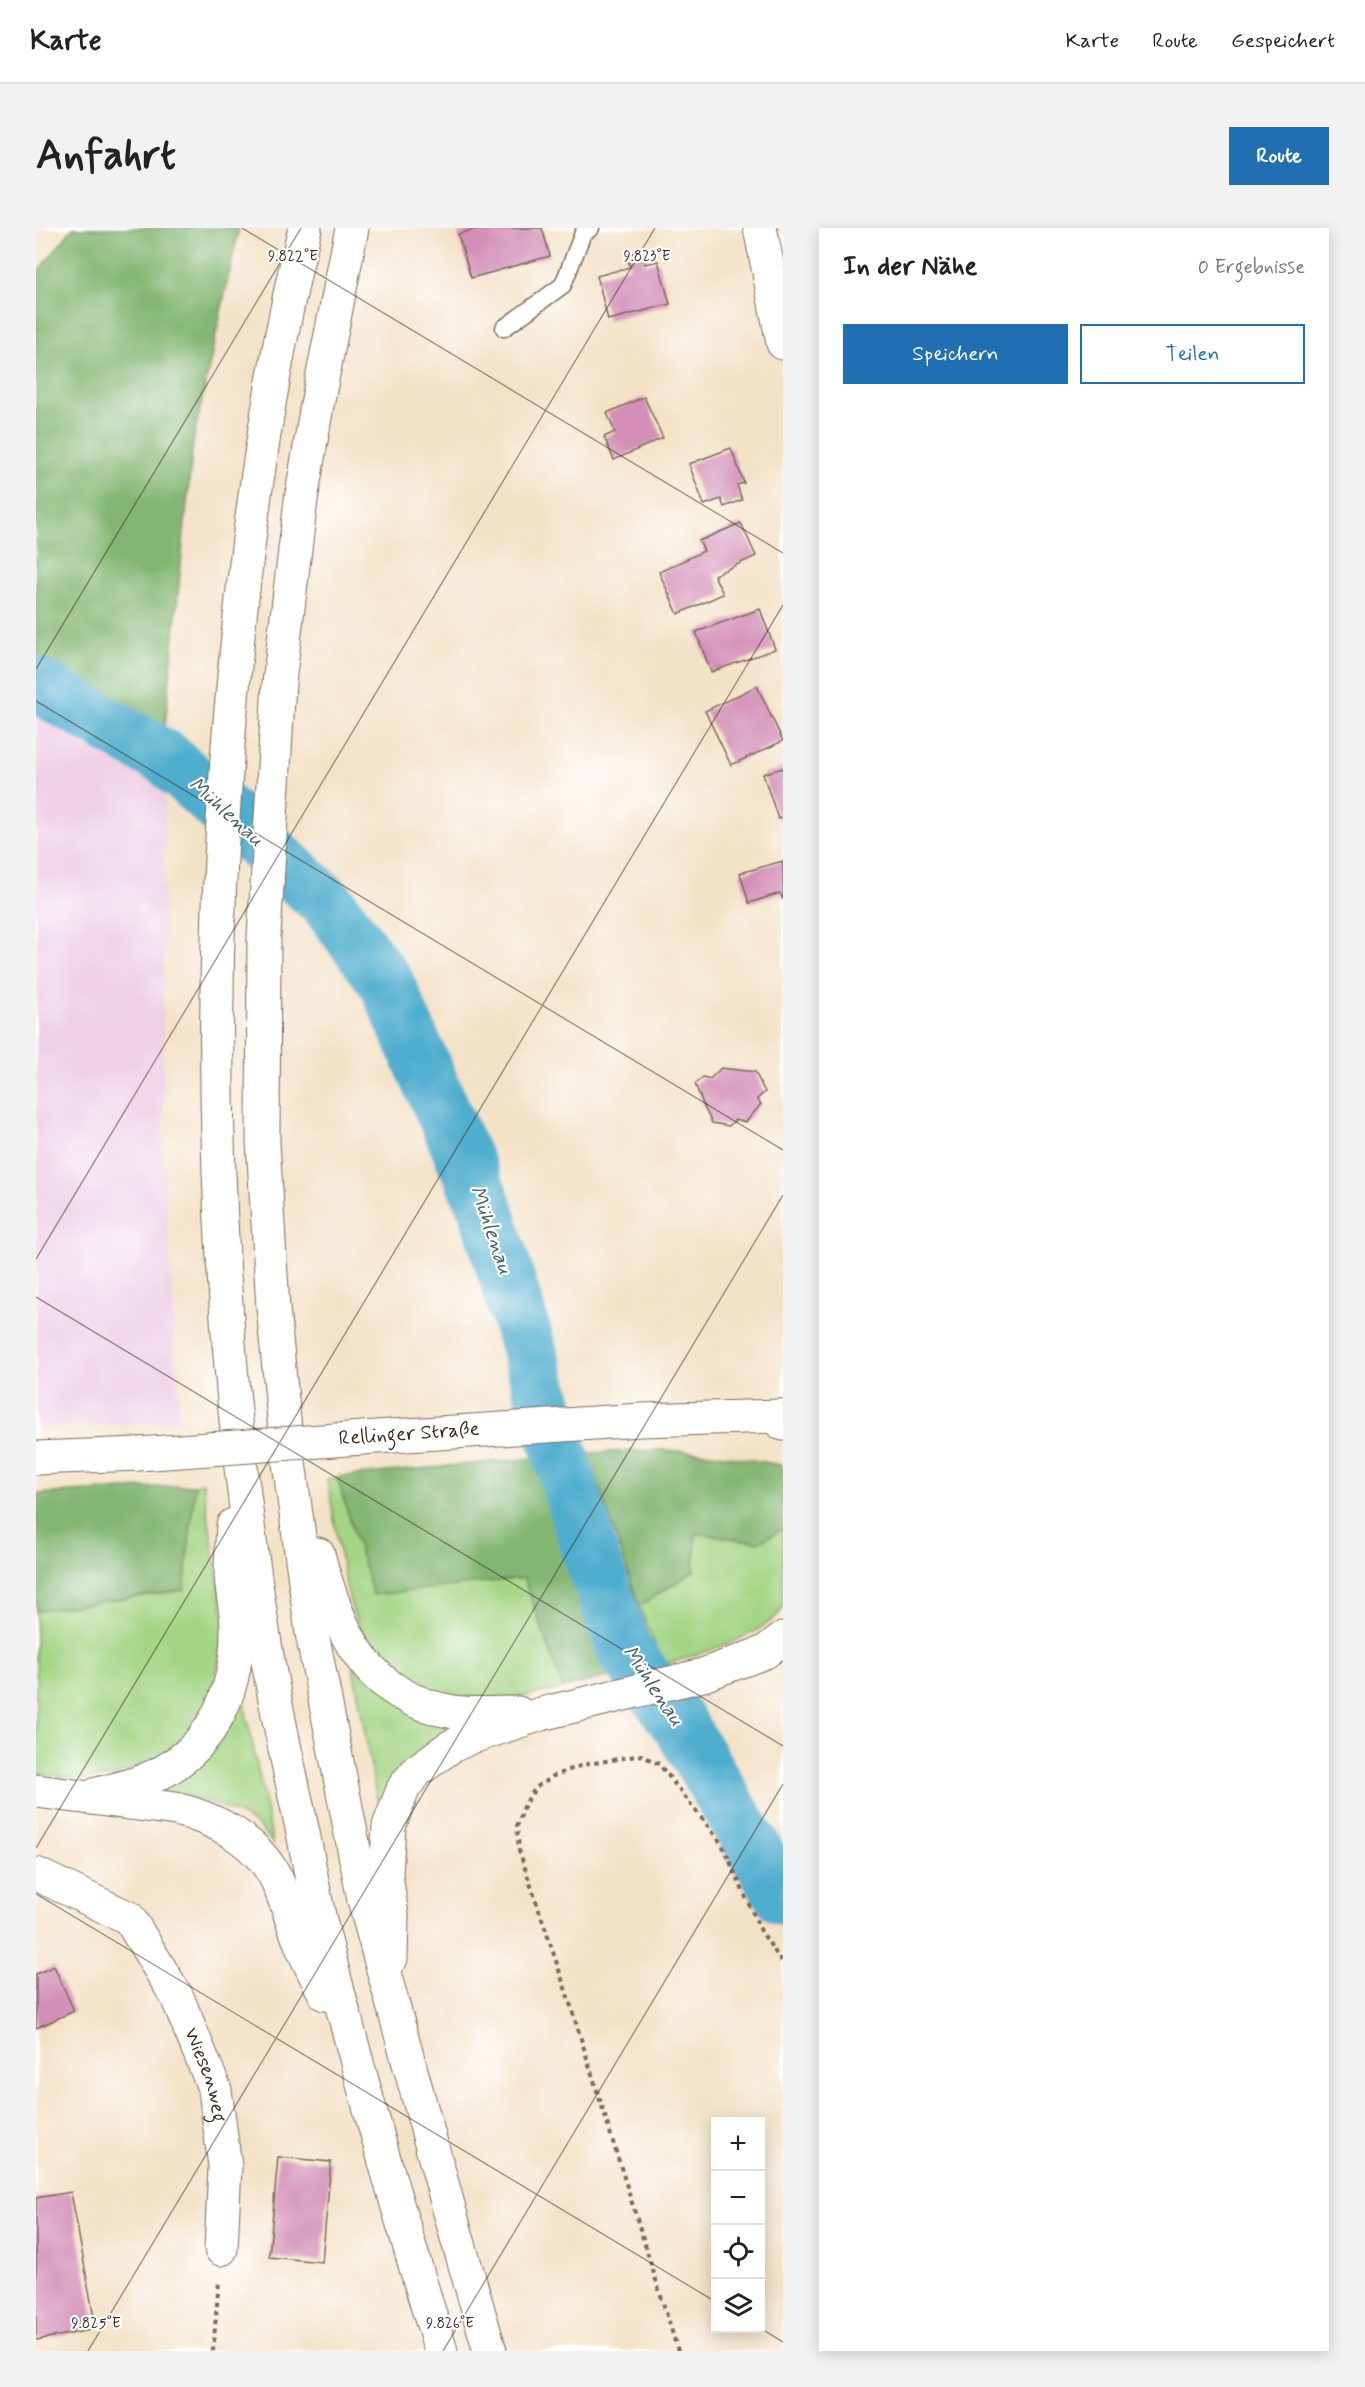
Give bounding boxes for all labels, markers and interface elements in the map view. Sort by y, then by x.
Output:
text: Karte [30,23,102,60]
text: Karte [1066,27,1119,55]
text: Route [1152,27,1198,55]
text: Gespeichert [1231,27,1335,55]
button: Route [1229,127,1329,185]
text: Anfahrt [36,129,176,184]
text: 9.822°E [268,247,318,267]
text: 9.823°E [623,247,671,267]
text: In der Nähe [843,250,977,284]
text: 0 Ergebnisse [1198,254,1305,281]
button: Speichern [843,324,1068,384]
button: Teilen [1080,324,1305,384]
water label: Mühlenau [182,771,270,853]
water label: Mühlenau [463,1182,519,1278]
street label: Rellinger Straße [338,1416,481,1454]
water label: Mühlenau [616,1640,691,1732]
street label: Wiesenweg [177,2024,233,2124]
map controls [711,2117,765,2333]
button: + [711,2117,765,2171]
button: − [711,2171,765,2225]
button: locate [711,2225,765,2279]
button: layers [711,2279,765,2333]
text: 9.825°E [71,2314,121,2334]
text: 9.826°E [426,2314,474,2334]

